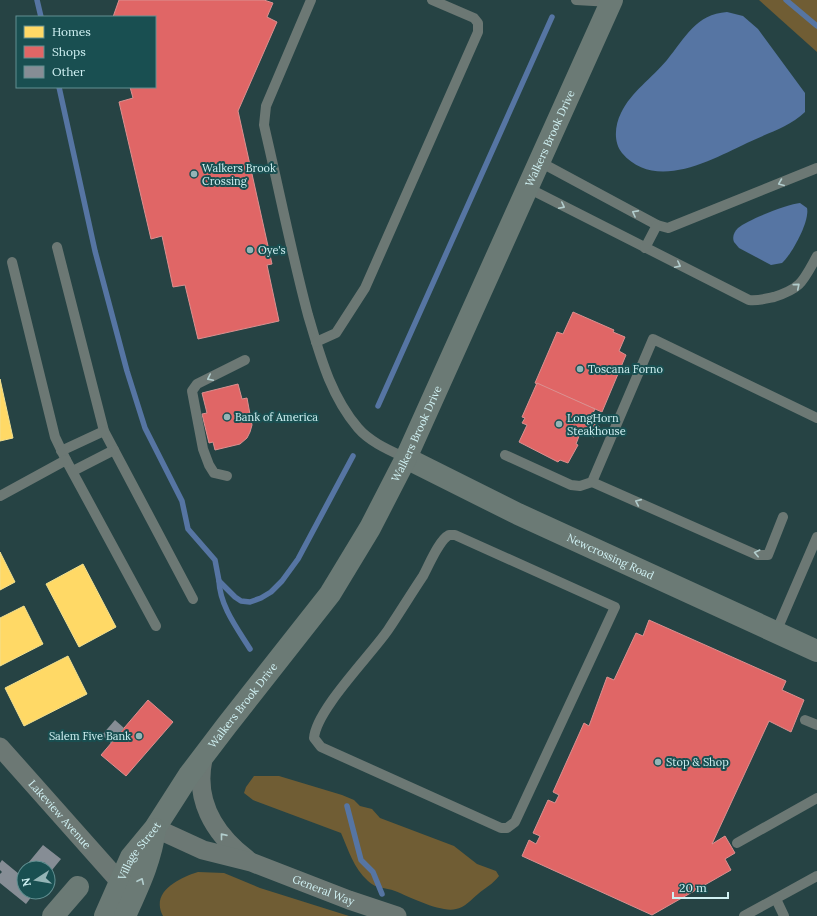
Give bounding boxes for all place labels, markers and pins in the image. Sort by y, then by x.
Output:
place label: Walkers Brook Crossing [202,161,276,188]
marker: Walkers Brook Crossing [189,169,199,179]
place label: Oye's [258,243,286,257]
marker: Oye's [245,245,255,255]
place label: Toscana Forno [588,362,663,376]
marker: Toscana Forno [575,364,585,374]
place label: Bank of America [235,410,318,424]
place label: LongHorn Steakhouse [567,411,626,438]
marker: Bank of America [222,412,232,422]
marker: LongHorn Steakhouse [554,419,564,429]
place label: Salem Five Bank [49,729,131,743]
marker: Salem Five Bank [134,731,144,741]
place label: Stop & Shop [666,755,729,769]
marker: Stop & Shop [653,757,663,767]

